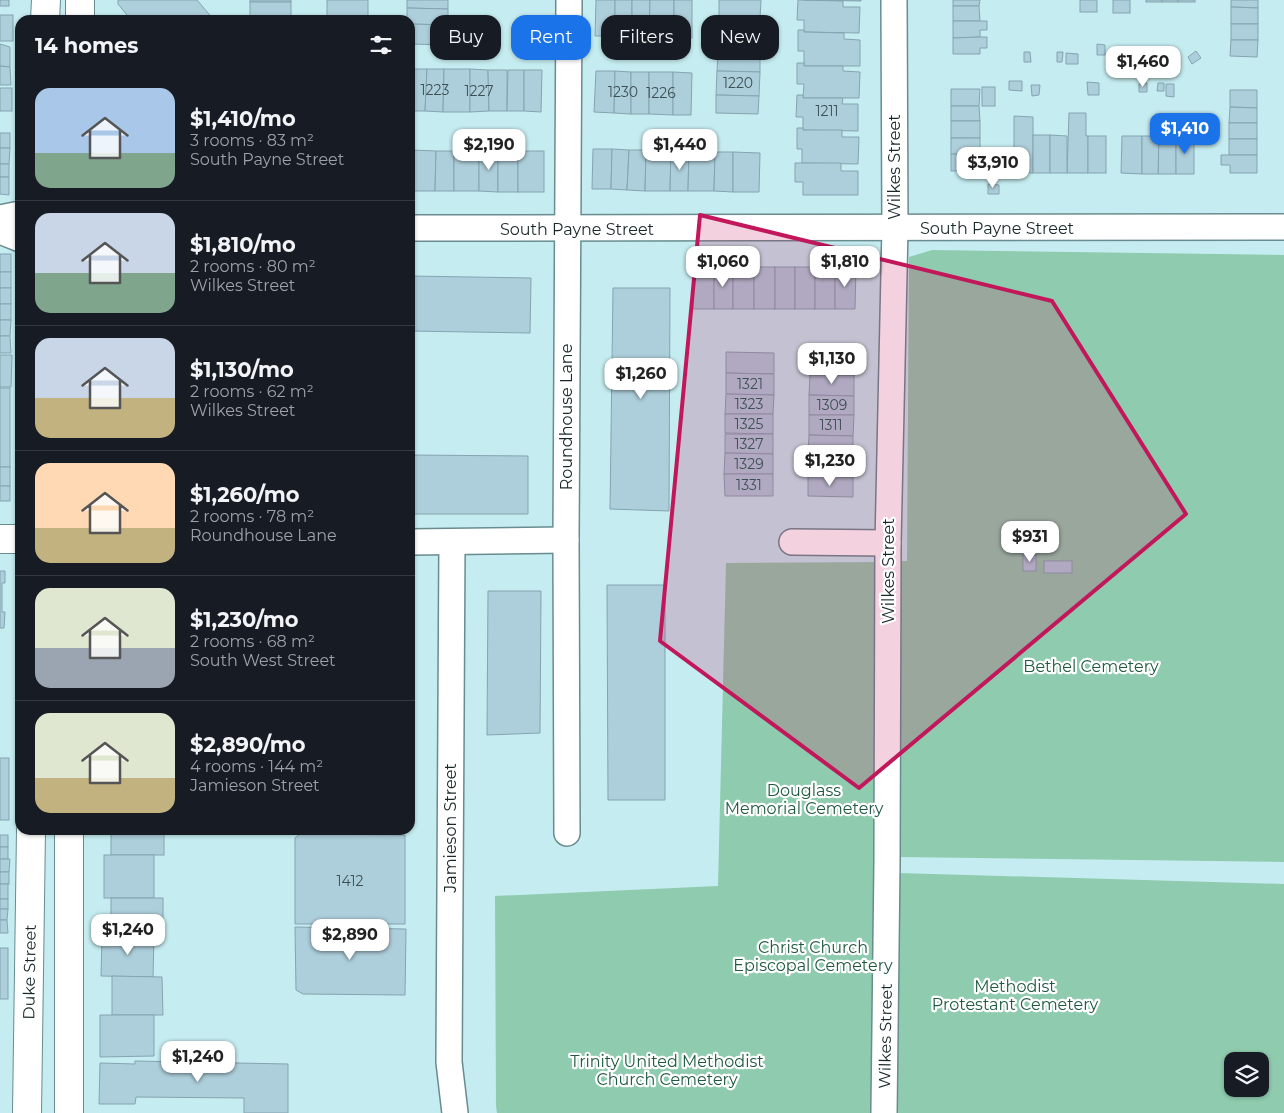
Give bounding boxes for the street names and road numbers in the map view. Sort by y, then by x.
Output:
street label: Wilkes Street [885,114,904,220]
street label: South Payne Street [920,219,1075,238]
street label: South Payne Street [500,220,655,239]
street label: Roundhouse Lane [557,344,576,490]
street label: Wilkes Street [879,518,898,624]
street label: Jamieson Street [441,763,460,894]
street label: Duke Street [19,924,40,1020]
street label: Wilkes Street [875,983,896,1089]

